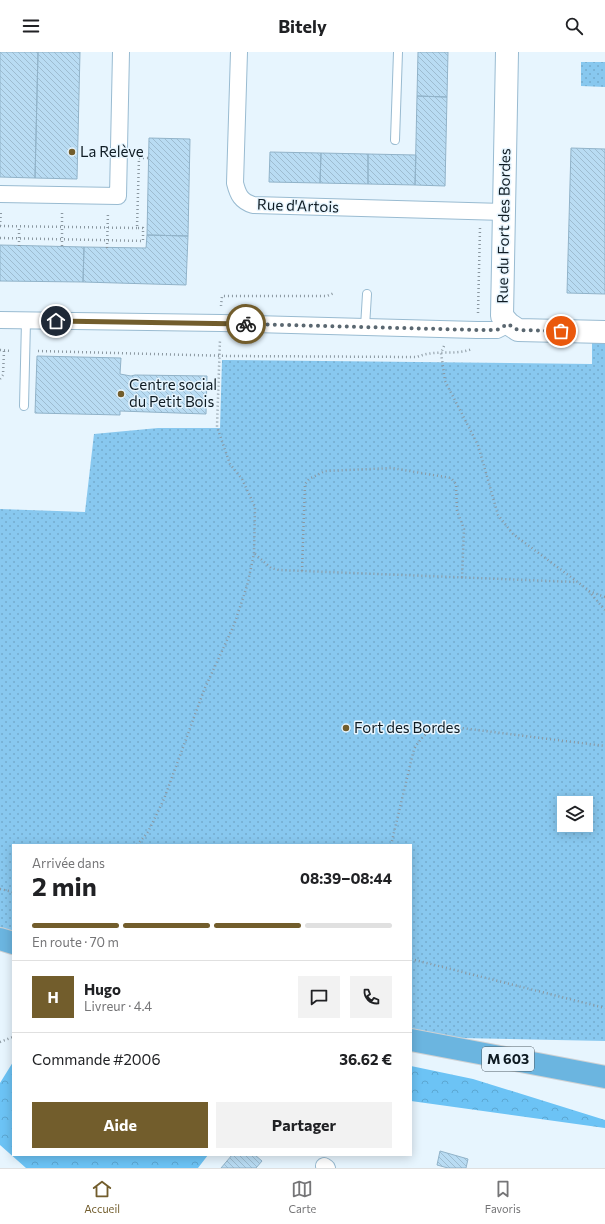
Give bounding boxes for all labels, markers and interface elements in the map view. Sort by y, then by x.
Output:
icon: menu [20,15,42,37]
text: Bitely [278,15,327,37]
icon: search [563,15,585,37]
place label: La Relève [80,142,144,160]
marker: La Relève [67,147,77,157]
street label: Rue du Fort des Bordes [493,148,513,304]
street label: Rue d'Artois [257,195,339,215]
pin [39,304,73,338]
courier [226,304,266,344]
icon: home [45,310,67,332]
icon: bike [235,313,257,335]
pin [544,314,578,348]
icon: bag [550,320,572,342]
place label: Centre social du Petit Bois [129,375,217,410]
marker: Centre social du Petit Bois [116,389,126,399]
place label: Fort des Bordes [354,718,460,736]
marker: Fort des Bordes [341,723,351,733]
map controls [557,796,593,832]
button: layers [557,796,593,832]
text: Arrivée dans [32,855,105,871]
text: 08:39–08:44 [300,869,392,887]
text: 2 min [32,870,97,901]
text: En route · 70 m [32,934,119,950]
button: chat [298,976,340,1018]
button: phone [350,976,392,1018]
text: Hugo [84,980,121,998]
text: H [47,988,59,1006]
text: Livreur · 4.4 [84,998,152,1014]
road number: M 603 [482,1047,534,1071]
text: Commande #2006 [32,1050,161,1068]
text: 36.62 € [339,1050,392,1068]
button: Aide [32,1102,208,1148]
button: Partager [216,1102,392,1148]
tab: Accueil [84,1178,120,1215]
tab: Carte [288,1178,316,1215]
tab: Favoris [485,1178,521,1215]

